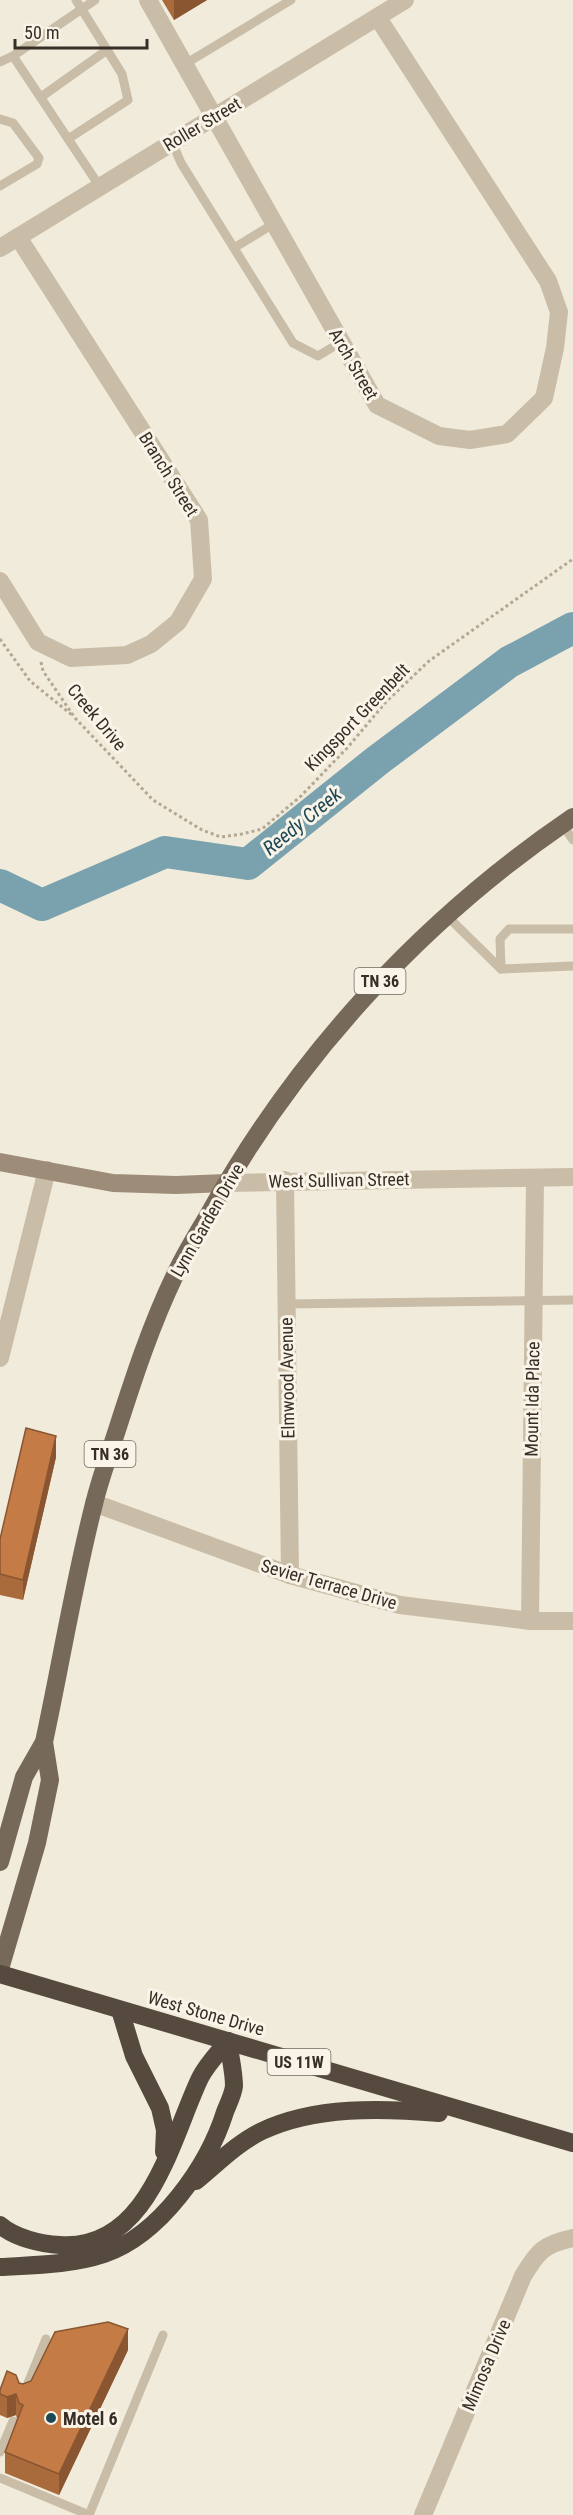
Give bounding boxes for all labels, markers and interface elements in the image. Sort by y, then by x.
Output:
scale bar [15,12,147,50]
text: 50 m [24,22,59,43]
street label: Roller Street [159,93,245,155]
street label: Arch Street [325,325,383,403]
street label: Branch Street [135,428,203,520]
street label: Kingsport Greenbelt [300,659,414,775]
street label: Creek Drive [63,679,131,755]
water label: Reedy Creek [258,781,347,860]
road number: TN 36 [354,968,406,994]
street label: Lynn Garden Drive [166,1160,248,1280]
street label: West Sullivan Street [268,1168,410,1192]
street label: Elmwood Avenue [275,1317,299,1439]
street label: Mount Ida Place [520,1341,544,1457]
road number: TN 36 [84,1441,136,1467]
street label: Sevier Terrace Drive [259,1555,399,1613]
street label: West Stone Drive [145,1986,267,2040]
road number: US 11W [268,2049,330,2075]
street label: Mimosa Drive [457,2316,515,2414]
place label: Motel 6 [63,2408,118,2429]
marker: Motel 6 [44,2411,58,2425]

